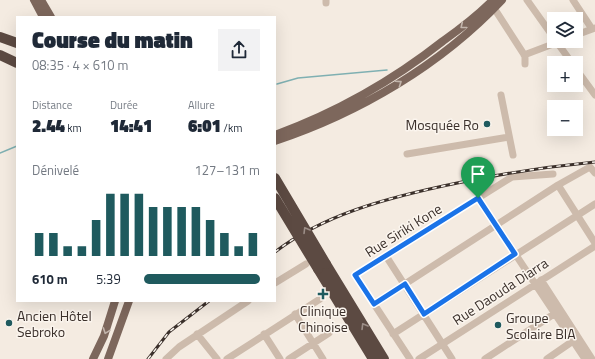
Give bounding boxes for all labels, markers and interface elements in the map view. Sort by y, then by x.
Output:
map controls [547,12,583,136]
button: layers [547,12,583,48]
one-way arrow [461,21,468,28]
text: Course du matin [32,23,193,57]
button: share [218,29,260,71]
text: 08:35 · 4 × 610 m [32,55,128,75]
button: + [547,56,583,92]
one-way arrow [395,80,402,88]
text: Distance [32,97,72,113]
text: Durée [110,97,138,113]
text: Allure [188,97,215,113]
button: − [547,100,583,136]
text: 2.44 [32,113,65,139]
text: 14:41 [110,113,152,139]
text: 6:01 [188,113,221,139]
place label: Mosquée Ro [406,114,479,135]
marker: Mosquée Ro [482,119,492,129]
text: km [65,120,82,136]
text: /km [221,120,242,136]
pin [461,157,495,198]
text: Dénivelé [32,160,79,180]
text: 127–131 m [194,160,260,180]
icon: arrive [467,163,489,185]
street label: Rue Siriki Kone [360,198,446,262]
one-way arrow [304,227,311,234]
street label: Rue Daouda Diarra [448,252,552,330]
text: 610 m [32,269,68,289]
text: 5:39 [96,269,121,289]
marker: Clinique Chinoise [317,288,329,300]
place label: Clinique Chinoise [298,300,348,337]
place label: Ancien Hôtel Sebroko [17,305,92,342]
place label: Groupe Scolaire BIA [506,307,576,344]
marker: Ancien Hôtel Sebroko [4,318,14,328]
marker: Groupe Scolaire BIA [493,320,503,330]
one-way arrow [361,323,369,330]
one-way arrow [102,327,110,334]

